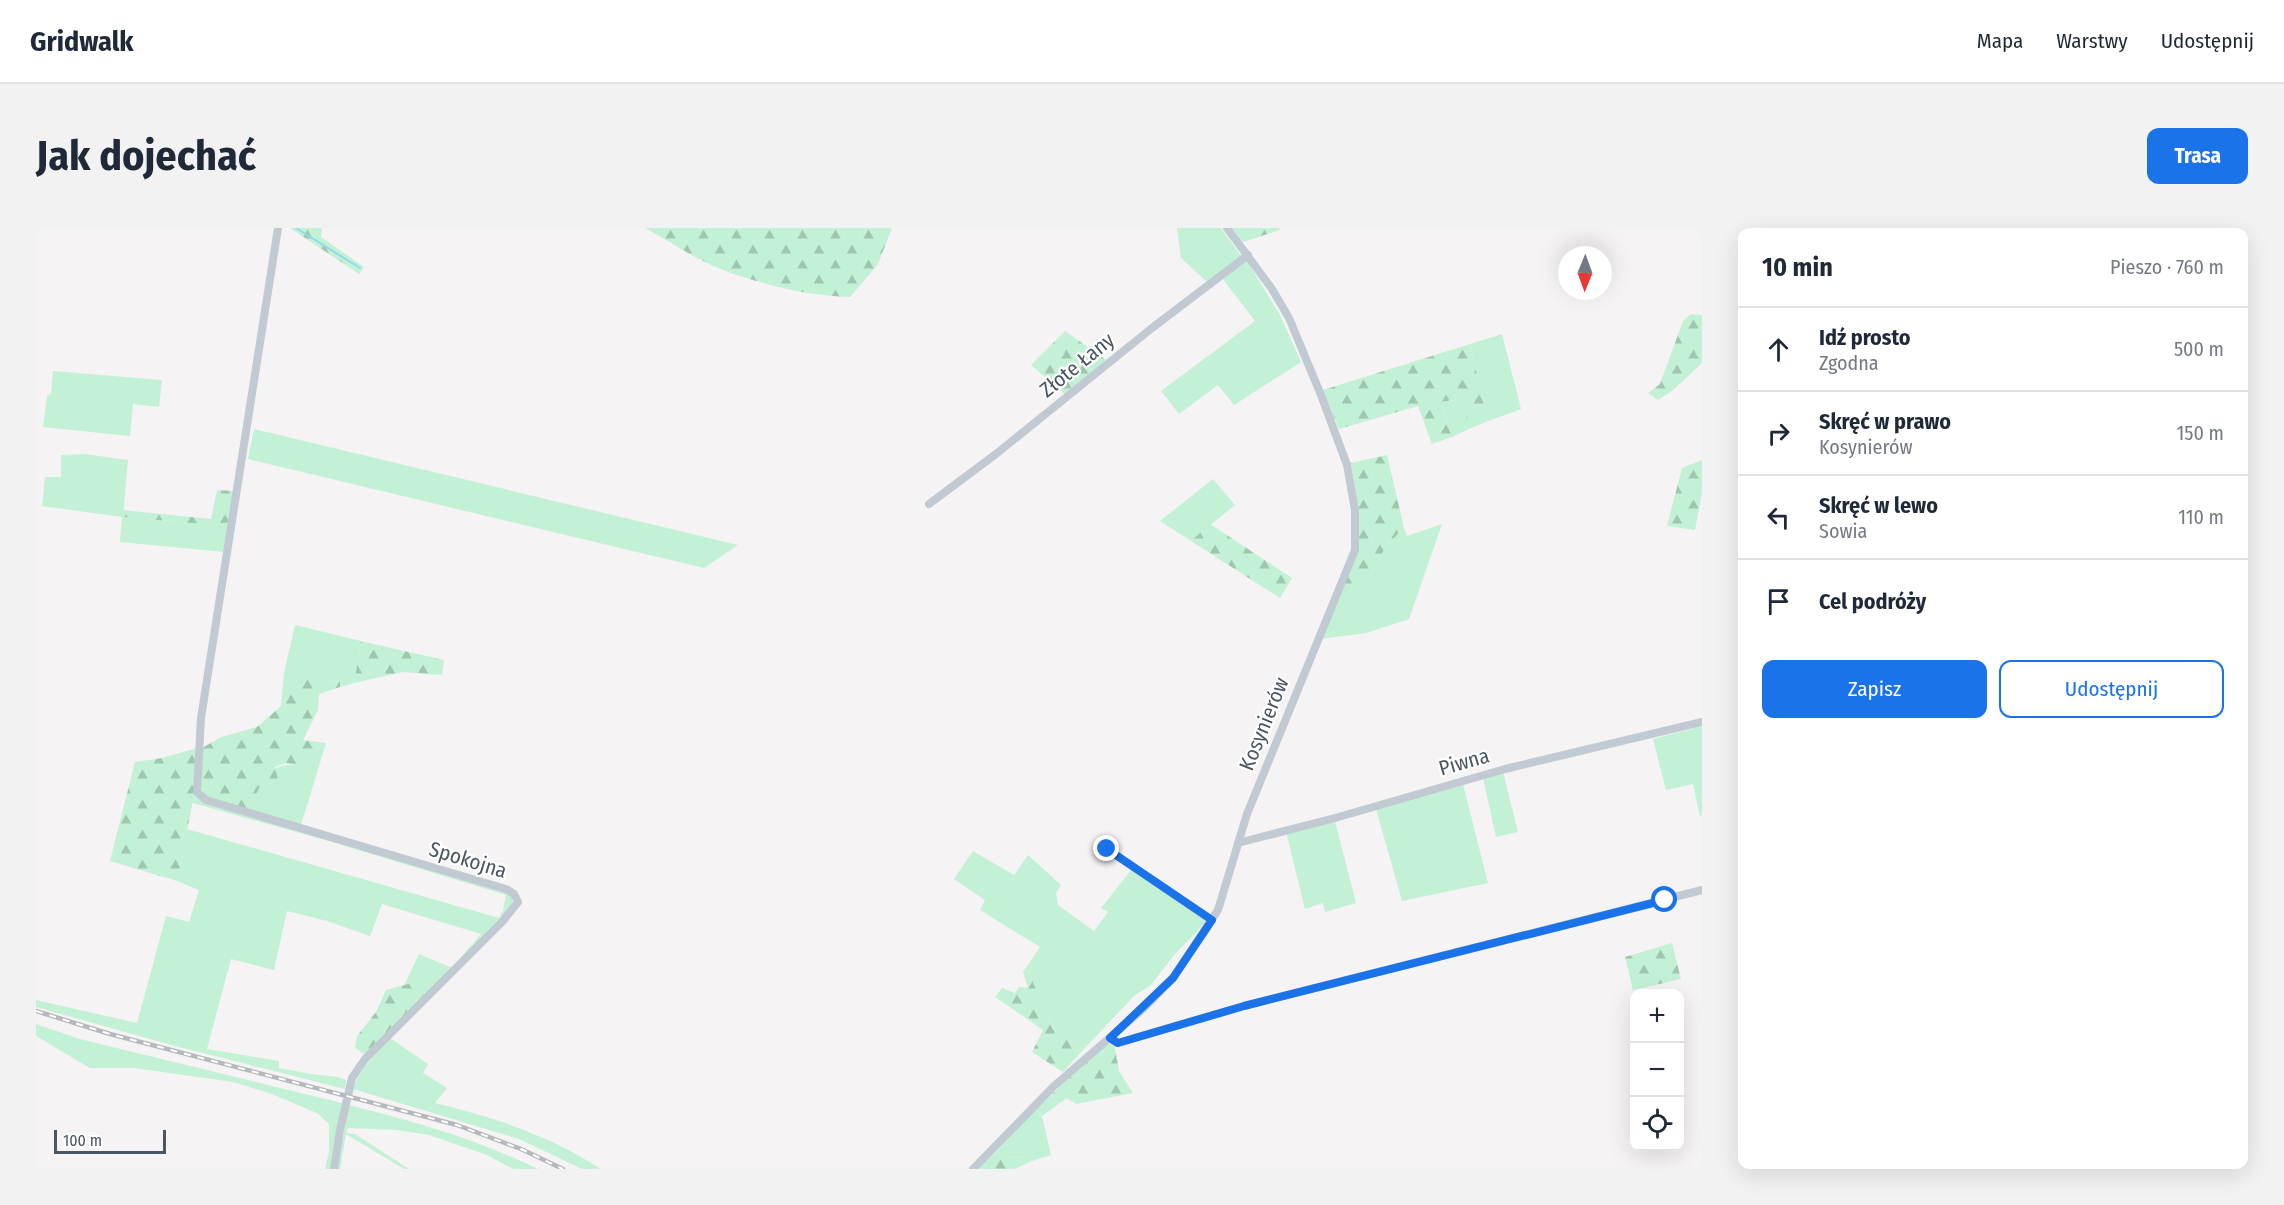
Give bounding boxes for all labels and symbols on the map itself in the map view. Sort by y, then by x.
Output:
north arrow [1558,246,1612,300]
street label: Złote Łany [1034,327,1120,403]
street label: Kosynierów [1234,673,1295,774]
street label: Piwna [1436,742,1492,782]
route end [1093,835,1119,861]
street label: Spokojna [426,836,510,884]
route start [1651,886,1677,912]
scale bar [54,1127,166,1154]

